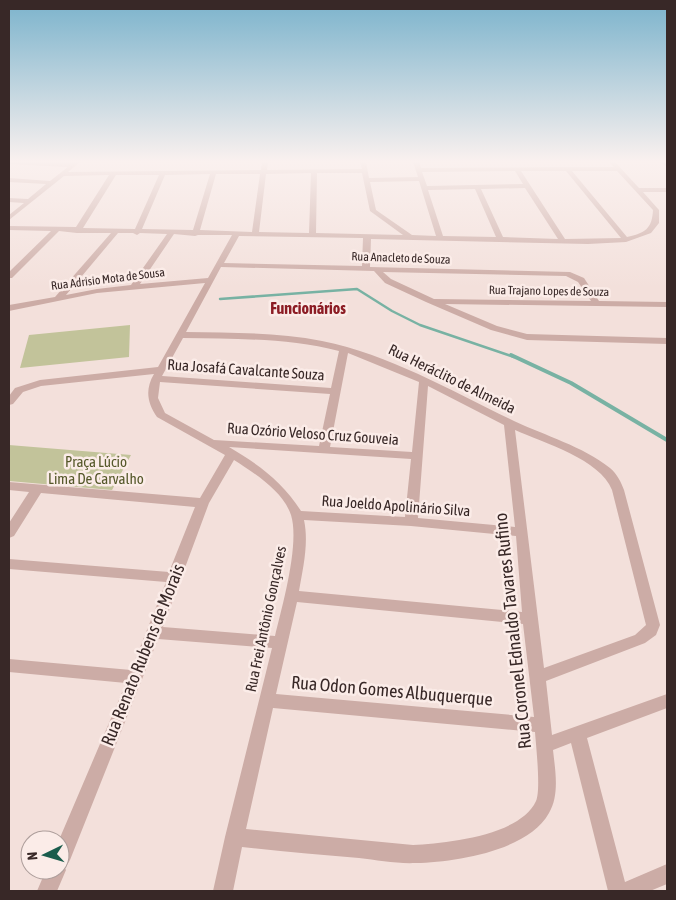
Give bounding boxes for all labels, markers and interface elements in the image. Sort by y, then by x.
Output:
street label: Rua Anacleto de Souza [351,249,451,267]
street label: Rua Adrisio Mota de Sousa [50,265,166,293]
street label: Rua Trajano Lopes de Souza [489,283,609,299]
district label: Funcionários [270,299,346,317]
street label: Rua Heráclito de Almeida [386,340,518,417]
street label: Rua Josafá Cavalcante Souza [167,356,325,383]
street label: Rua Ozório Veloso Cruz Gouveia [227,419,400,448]
park label: Praça Lúcio Lima De Carvalho [48,453,144,487]
street label: Rua Joeldo Apolinário Silva [321,492,471,519]
street label: Rua Coronel Ednaldo Tavares Rufino [490,512,535,750]
street label: Rua Frei Antônio Gonçalves [242,544,289,693]
street label: Rua Renato Rubens de Morais [96,561,189,749]
street label: Rua Odon Gomes Albuquerque [290,671,494,710]
north arrow [20,830,70,880]
text: N [24,851,40,861]

